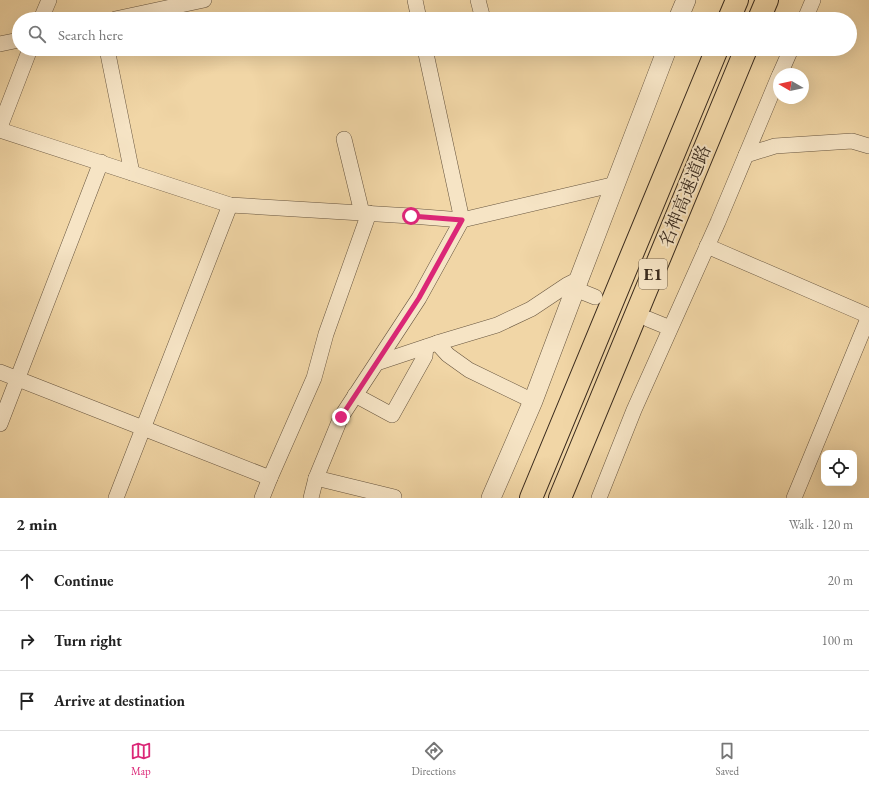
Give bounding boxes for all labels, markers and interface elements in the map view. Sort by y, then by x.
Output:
search box [12,12,857,56]
icon: search [26,23,48,45]
text: Search here [58,25,123,44]
north arrow [773,68,809,104]
street label: 名神高速道路 [654,141,715,250]
route start [402,207,420,225]
road number: E1 [639,259,667,289]
route end [332,408,350,426]
map controls [821,450,857,486]
button: locate [821,450,857,486]
text: 2 min [16,513,57,535]
text: Walk · 120 m [789,516,853,533]
icon: ahead [16,570,38,592]
text: Continue [54,571,114,590]
text: 20 m [828,572,853,589]
icon: right [16,630,38,652]
text: Turn right [54,631,122,650]
text: 100 m [822,632,853,649]
icon: arrive [16,690,38,712]
text: Arrive at destination [54,691,185,710]
tab: Map [130,740,152,778]
tab: Directions [412,740,456,778]
tab: Saved [716,740,739,778]

